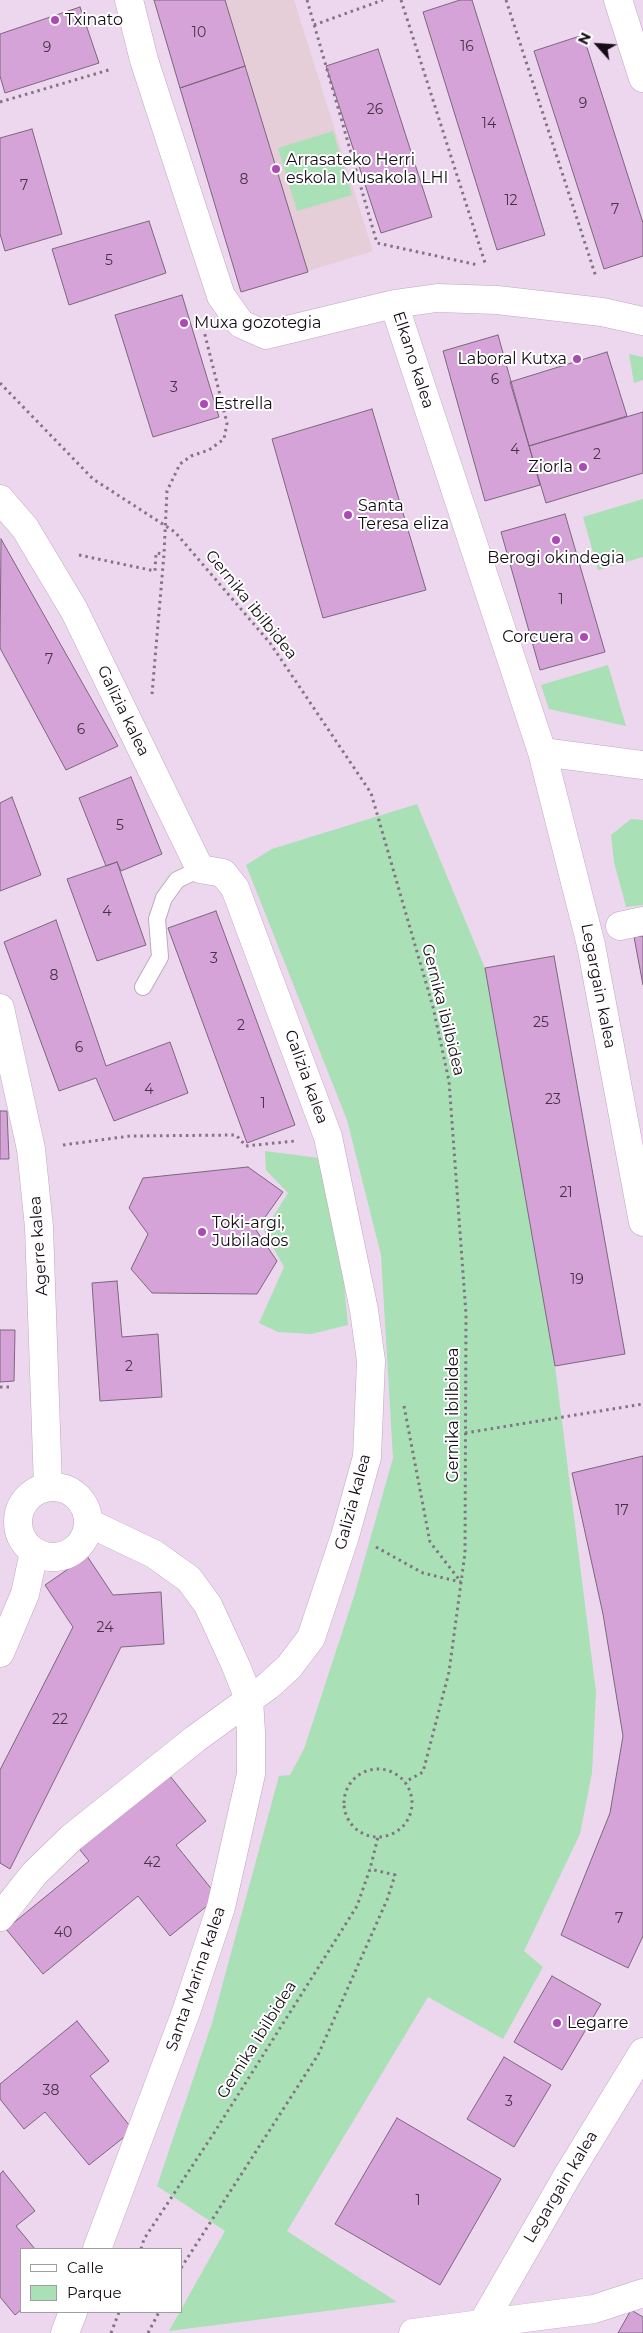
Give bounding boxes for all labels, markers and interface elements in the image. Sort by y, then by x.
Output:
place label: Txinato [65,10,123,30]
marker: Txinato [49,14,61,26]
north arrow [573,20,623,70]
house number: 10 [192,25,206,41]
text: N [574,29,595,47]
house number: 16 [460,39,474,55]
house number: 9 [43,40,51,56]
house number: 9 [579,96,587,112]
house number: 26 [367,102,383,118]
house number: 14 [482,116,496,132]
place label: Arrasateko Herri eskola Musakola LHI [286,150,448,188]
marker: Arrasateko Herri eskola Musakola LHI [270,163,282,175]
house number: 8 [240,172,248,188]
house number: 7 [20,178,28,194]
house number: 12 [504,193,518,209]
house number: 7 [611,202,619,218]
house number: 5 [105,253,113,269]
street label: Elkano kalea [388,309,438,411]
place label: Muxa gozotegia [194,313,322,333]
marker: Muxa gozotegia [178,317,190,329]
place label: Laboral Kutxa [457,349,567,369]
marker: Laboral Kutxa [571,353,583,365]
house number: 6 [491,372,499,388]
house number: 3 [170,380,178,396]
place label: Estrella [214,394,273,414]
marker: Estrella [198,398,210,410]
house number: 4 [510,442,520,458]
house number: 2 [593,447,601,463]
place label: Ziorla [528,457,573,477]
marker: Ziorla [577,461,589,473]
place label: Santa Teresa eliza [358,496,449,534]
marker: Santa Teresa eliza [342,509,354,521]
marker: Berogi okindegia [550,534,562,546]
street label: Gernika ibilbidea [201,546,301,664]
place label: Berogi okindegia [487,548,625,568]
house number: 1 [558,592,564,608]
place label: Corcuera [502,627,574,647]
marker: Corcuera [578,631,590,643]
house number: 7 [45,652,53,668]
street label: Galizia kalea [93,663,153,759]
house number: 6 [77,722,85,738]
house number: 5 [116,818,124,834]
house number: 4 [102,904,112,920]
street label: Legargain kalea [576,922,620,1050]
street label: Gernika ibilbidea [417,942,469,1078]
house number: 3 [210,951,218,967]
house number: 8 [50,968,58,984]
house number: 25 [533,1015,549,1031]
house number: 2 [237,1018,245,1034]
street label: Galizia kalea [280,1027,332,1127]
house number: 6 [75,1040,83,1056]
house number: 4 [144,1082,154,1098]
house number: 23 [545,1092,561,1108]
house number: 1 [260,1096,266,1112]
house number: 21 [559,1185,573,1201]
street label: Agerre kalea [26,1195,52,1297]
place label: Toki-argi, Jubilados [212,1213,288,1251]
marker: Toki-argi, Jubilados [196,1226,208,1238]
house number: 19 [570,1272,584,1288]
street label: Gernika ibilbidea [443,1347,463,1483]
house number: 2 [125,1359,133,1375]
street label: Galizia kalea [331,1452,375,1552]
house number: 17 [615,1503,629,1519]
house number: 24 [97,1620,113,1636]
house number: 22 [52,1712,68,1728]
house number: 42 [143,1855,161,1871]
street label: Santa Marina kalea [162,1904,230,2054]
house number: 7 [615,1911,623,1927]
house number: 40 [54,1925,72,1941]
street label: Gernika ibilbidea [213,1978,301,2102]
place label: Legarre [567,2013,629,2033]
marker: Legarre [551,2017,563,2029]
house number: 38 [43,2083,59,2099]
house number: 3 [505,2094,513,2110]
street label: Legargain kalea [520,2127,602,2247]
house number: 1 [415,2193,421,2209]
legend [20,2248,182,2313]
text: Calle [67,2258,104,2277]
text: Parque [67,2283,122,2302]

